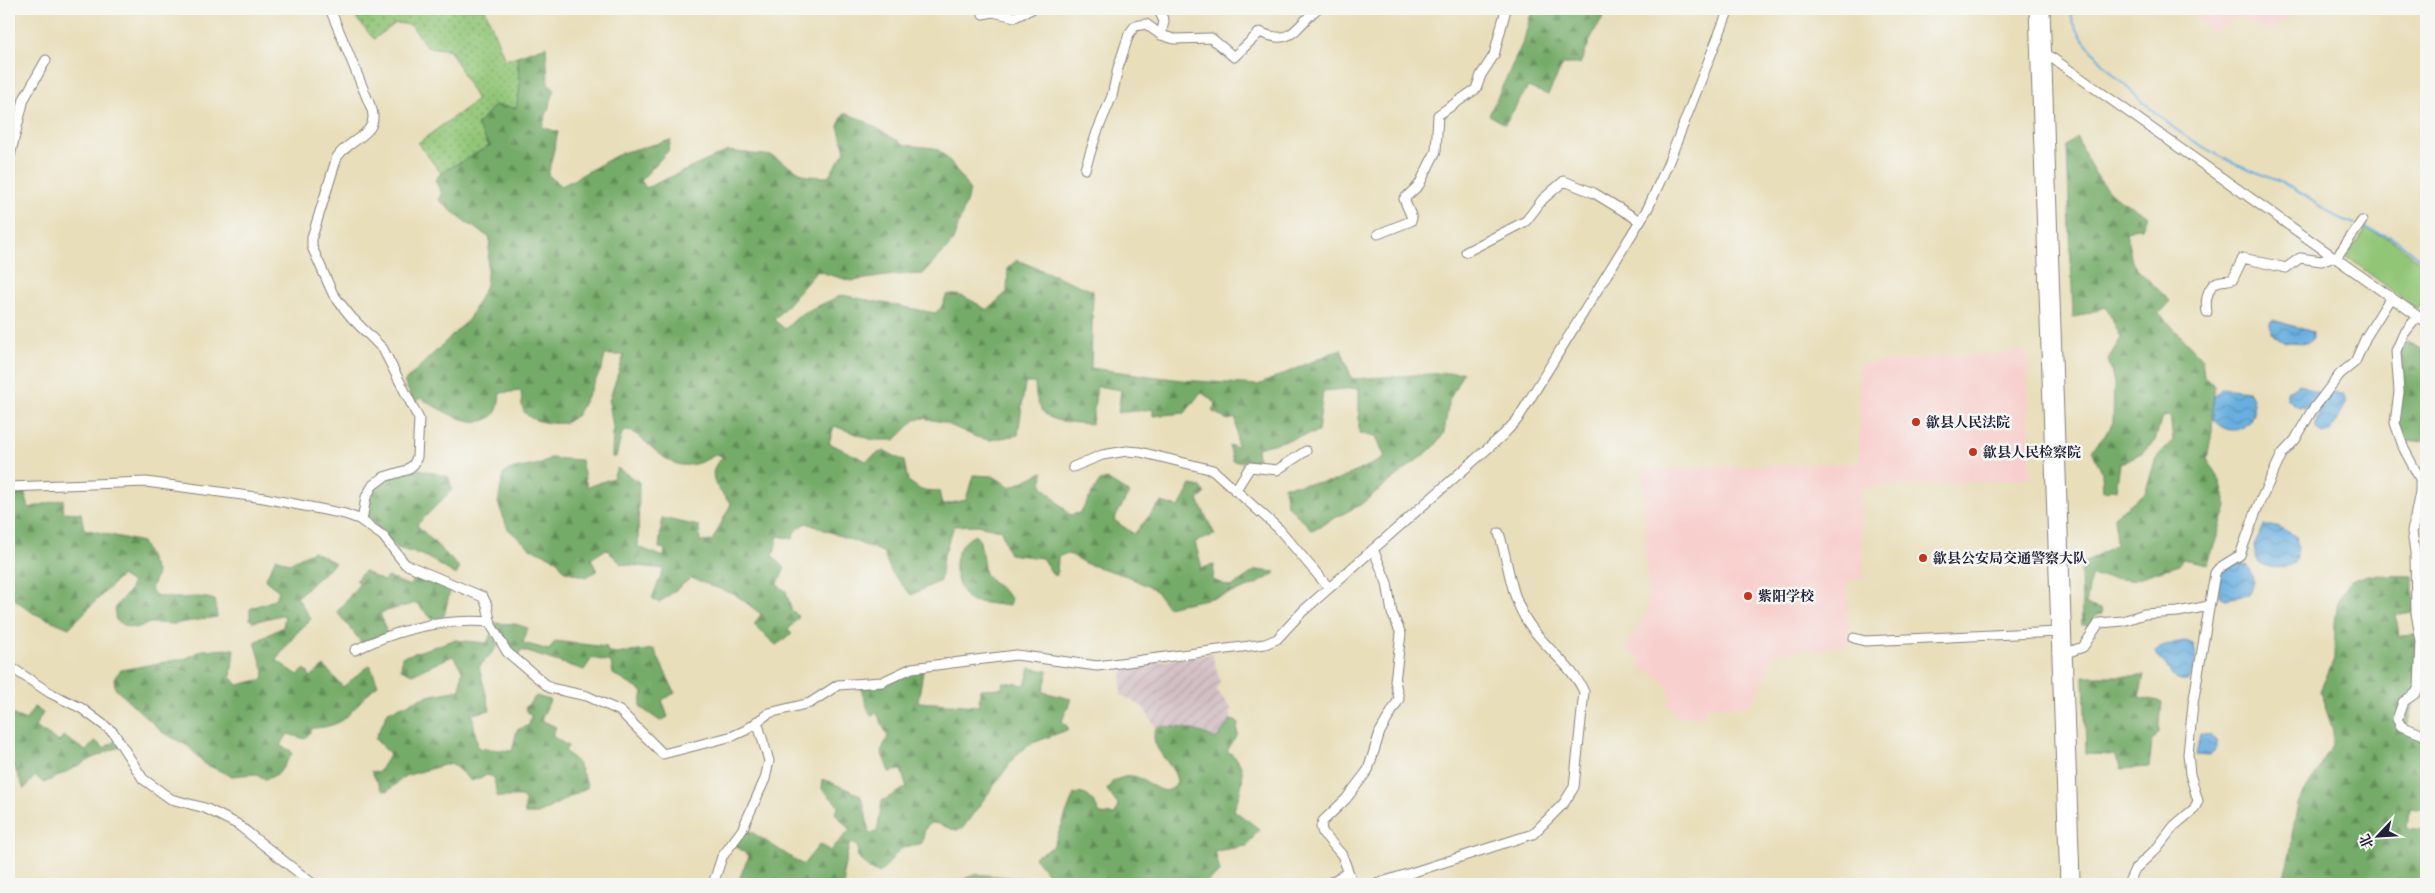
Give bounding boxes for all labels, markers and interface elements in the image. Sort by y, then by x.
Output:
place label: 歙县人民法院 [1926,413,2010,431]
marker: 歙县人民法院 [1910,416,1922,428]
place label: 歙县人民检察院 [1983,443,2081,461]
marker: 歙县人民检察院 [1967,446,1979,458]
place label: 歙县公安局交通警察大队 [1933,549,2087,567]
marker: 歙县公安局交通警察大队 [1917,552,1929,564]
place label: 紫阳学校 [1758,587,1814,605]
marker: 紫阳学校 [1742,590,1754,602]
north arrow [2352,810,2402,860]
text: 北 [2355,831,2377,852]

